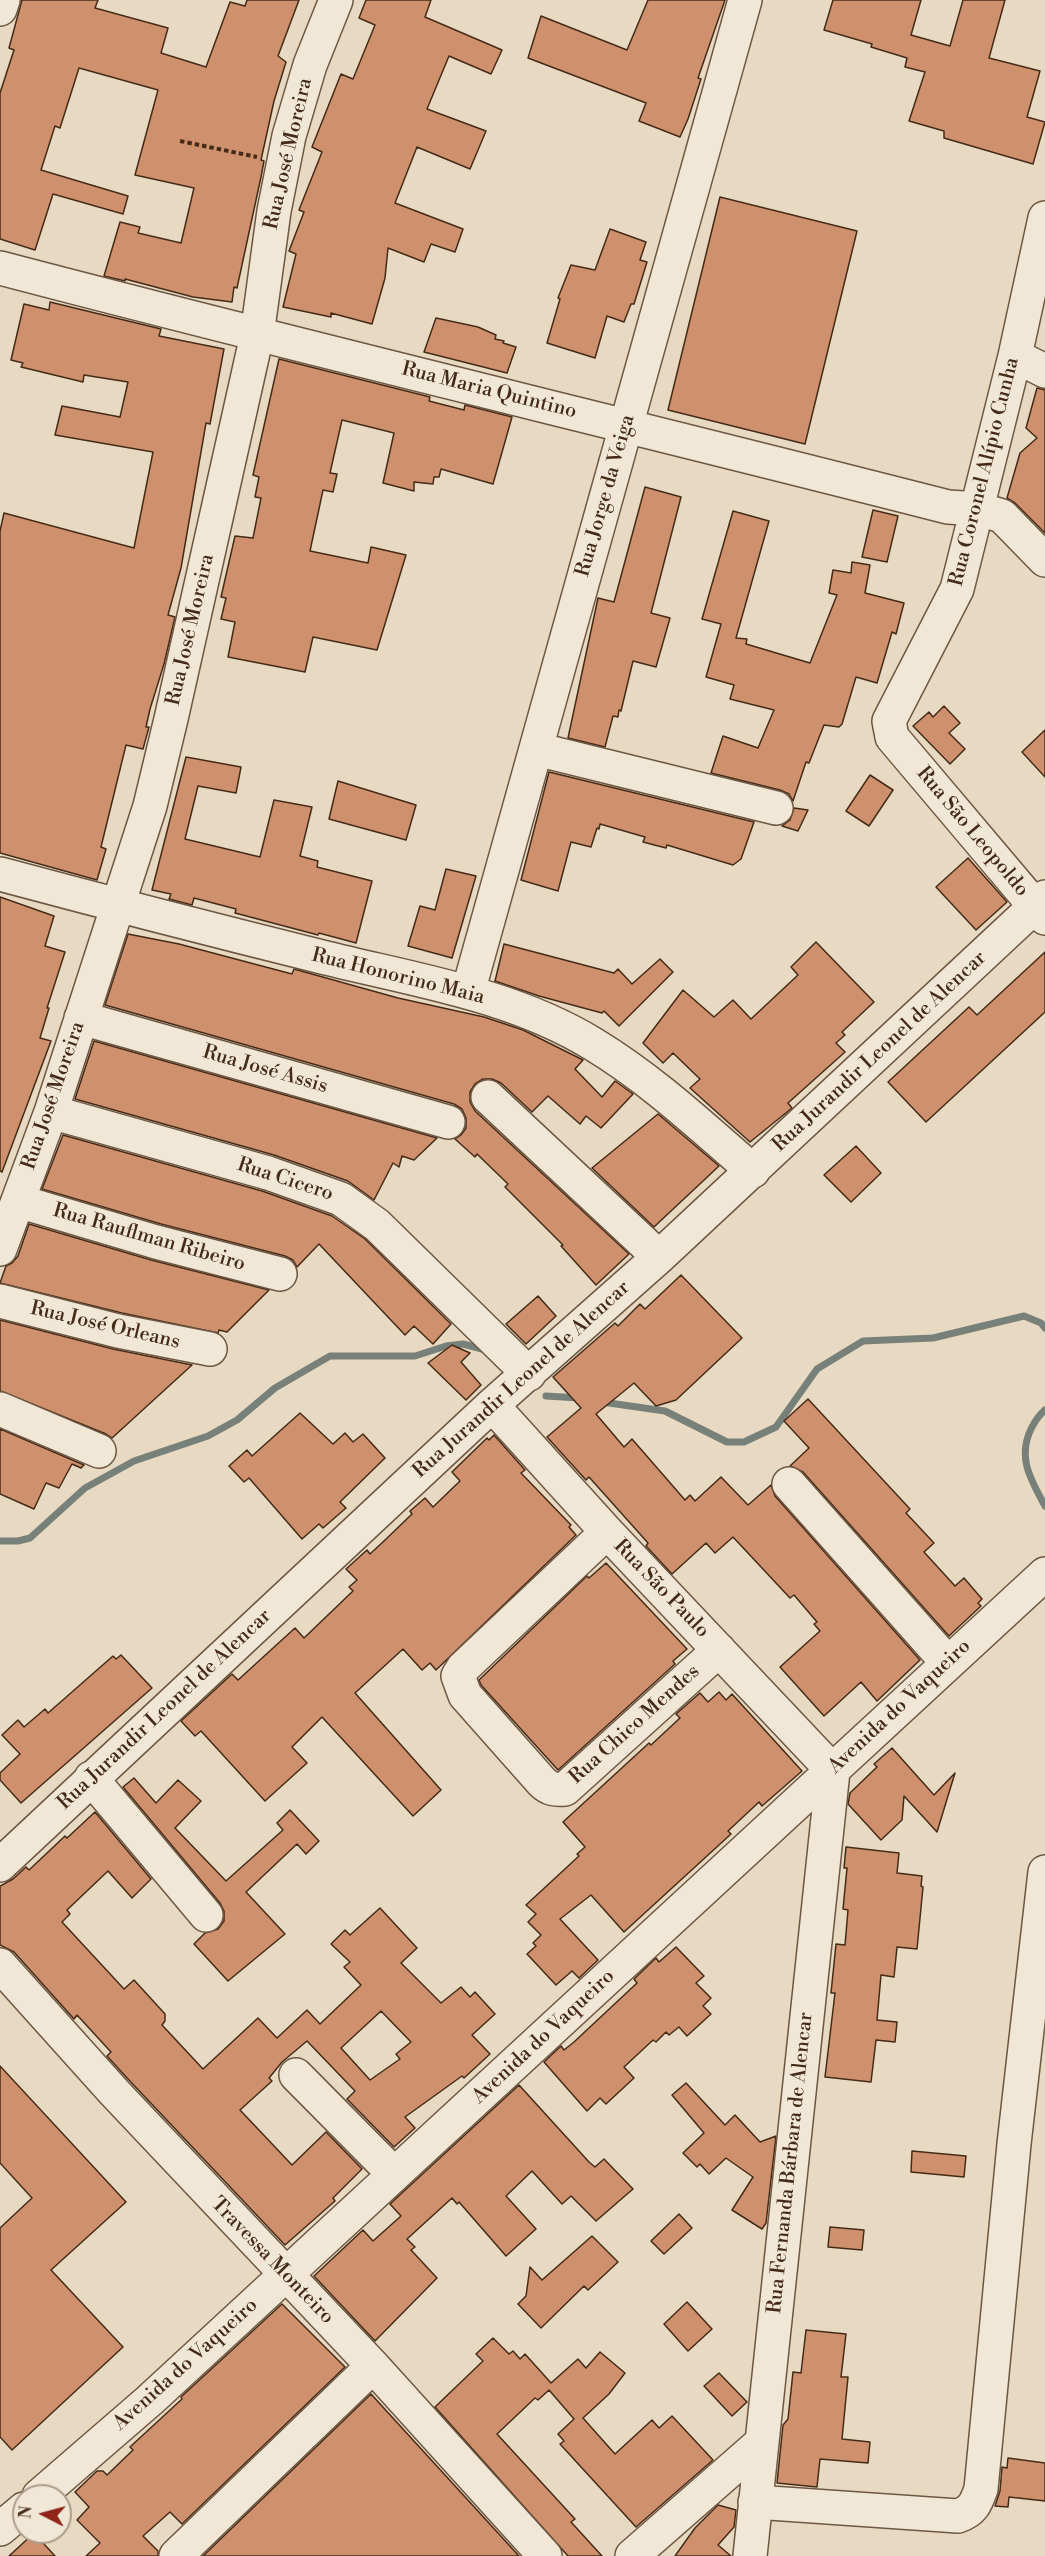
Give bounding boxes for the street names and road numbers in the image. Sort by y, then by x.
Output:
street label: Rua José Moreira [260,76,318,232]
street label: Rua Coronel Alípio Cunha [945,355,1025,589]
street label: Rua Maria Quintino [399,358,579,424]
street label: Rua Jorge da Veiga [571,412,641,580]
street label: Rua José Moreira [162,552,220,708]
street label: Rua São Leopoldo [911,762,1033,902]
street label: Rua Honorino Maia [309,944,487,1010]
street label: Rua Jurandir Leonel de Alencar [768,947,992,1157]
street label: Rua José Moreira [17,1019,91,1173]
street label: Rua José Assis [200,1041,330,1099]
street label: Rua Cicero [234,1153,336,1207]
street label: Rua Rauflman Ribeiro [50,1199,248,1277]
street label: Rua Jurandir Leonel de Alencar [409,1276,635,1484]
street label: Rua José Orleans [28,1297,182,1355]
street label: Rua São Paulo [608,1535,714,1643]
street label: Rua Jurandir Leonel de Alencar [53,1605,277,1815]
street label: Avenida do Vaqueiro [824,1635,976,1779]
street label: Rua Chico Mendes [565,1660,705,1790]
street label: Avenida do Vaqueiro [468,1965,620,2109]
street label: Rua Fernanda Bárbara de Alencar [763,2011,819,2315]
street label: Travessa Monteiro [205,2192,339,2330]
street label: Avenida do Vaqueiro [109,2294,263,2436]

